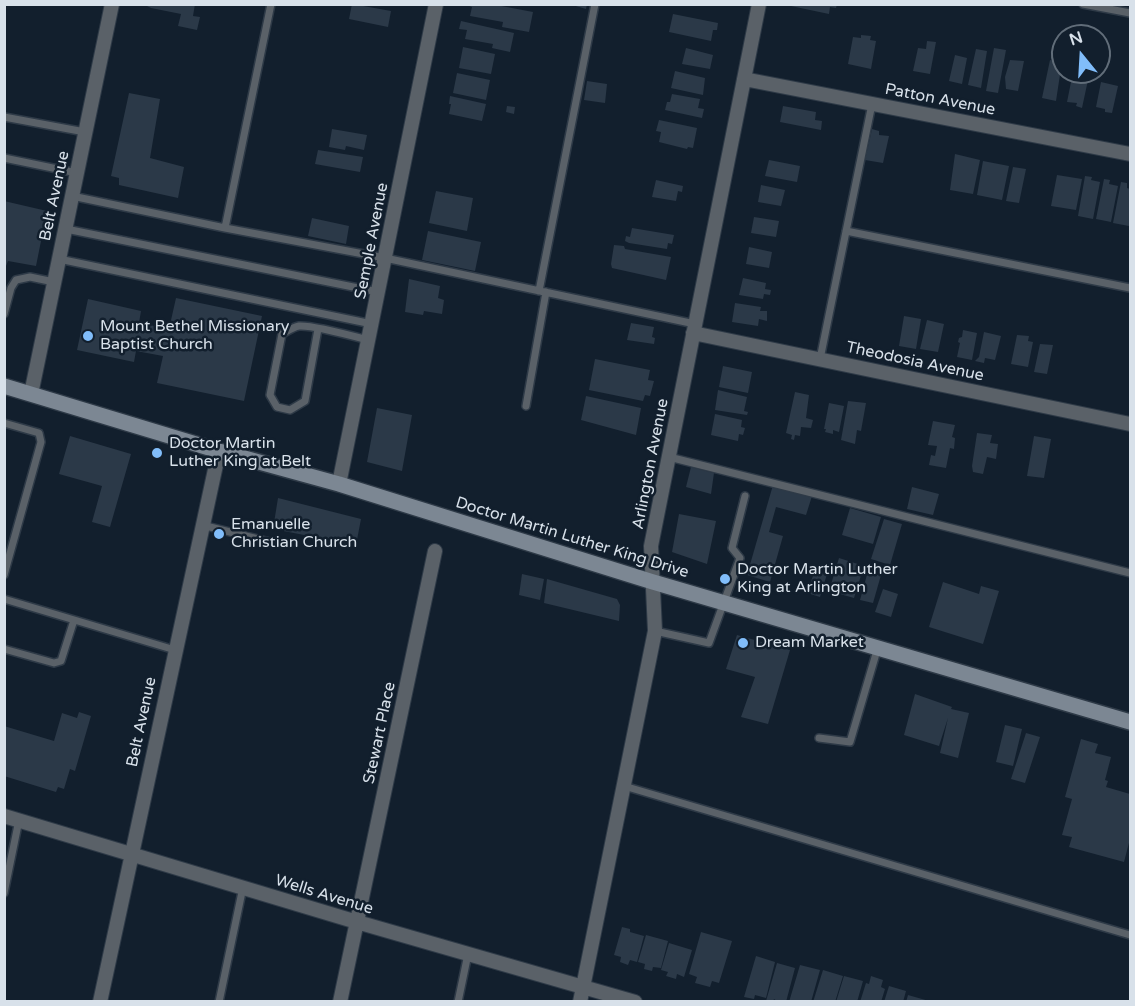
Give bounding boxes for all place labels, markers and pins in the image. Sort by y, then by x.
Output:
place label: Mount Bethel Missionary Baptist Church [100,317,289,355]
marker: Mount Bethel Missionary Baptist Church [81,329,95,343]
place label: Doctor Martin Luther King at Belt [169,434,311,472]
marker: Doctor Martin Luther King at Belt [150,446,164,460]
place label: Emanuelle Christian Church [231,515,357,553]
marker: Emanuelle Christian Church [212,527,226,541]
place label: Doctor Martin Luther King at Arlington [737,560,898,598]
marker: Doctor Martin Luther King at Arlington [718,572,732,586]
place label: Dream Market [755,633,864,653]
marker: Dream Market [736,636,750,650]

